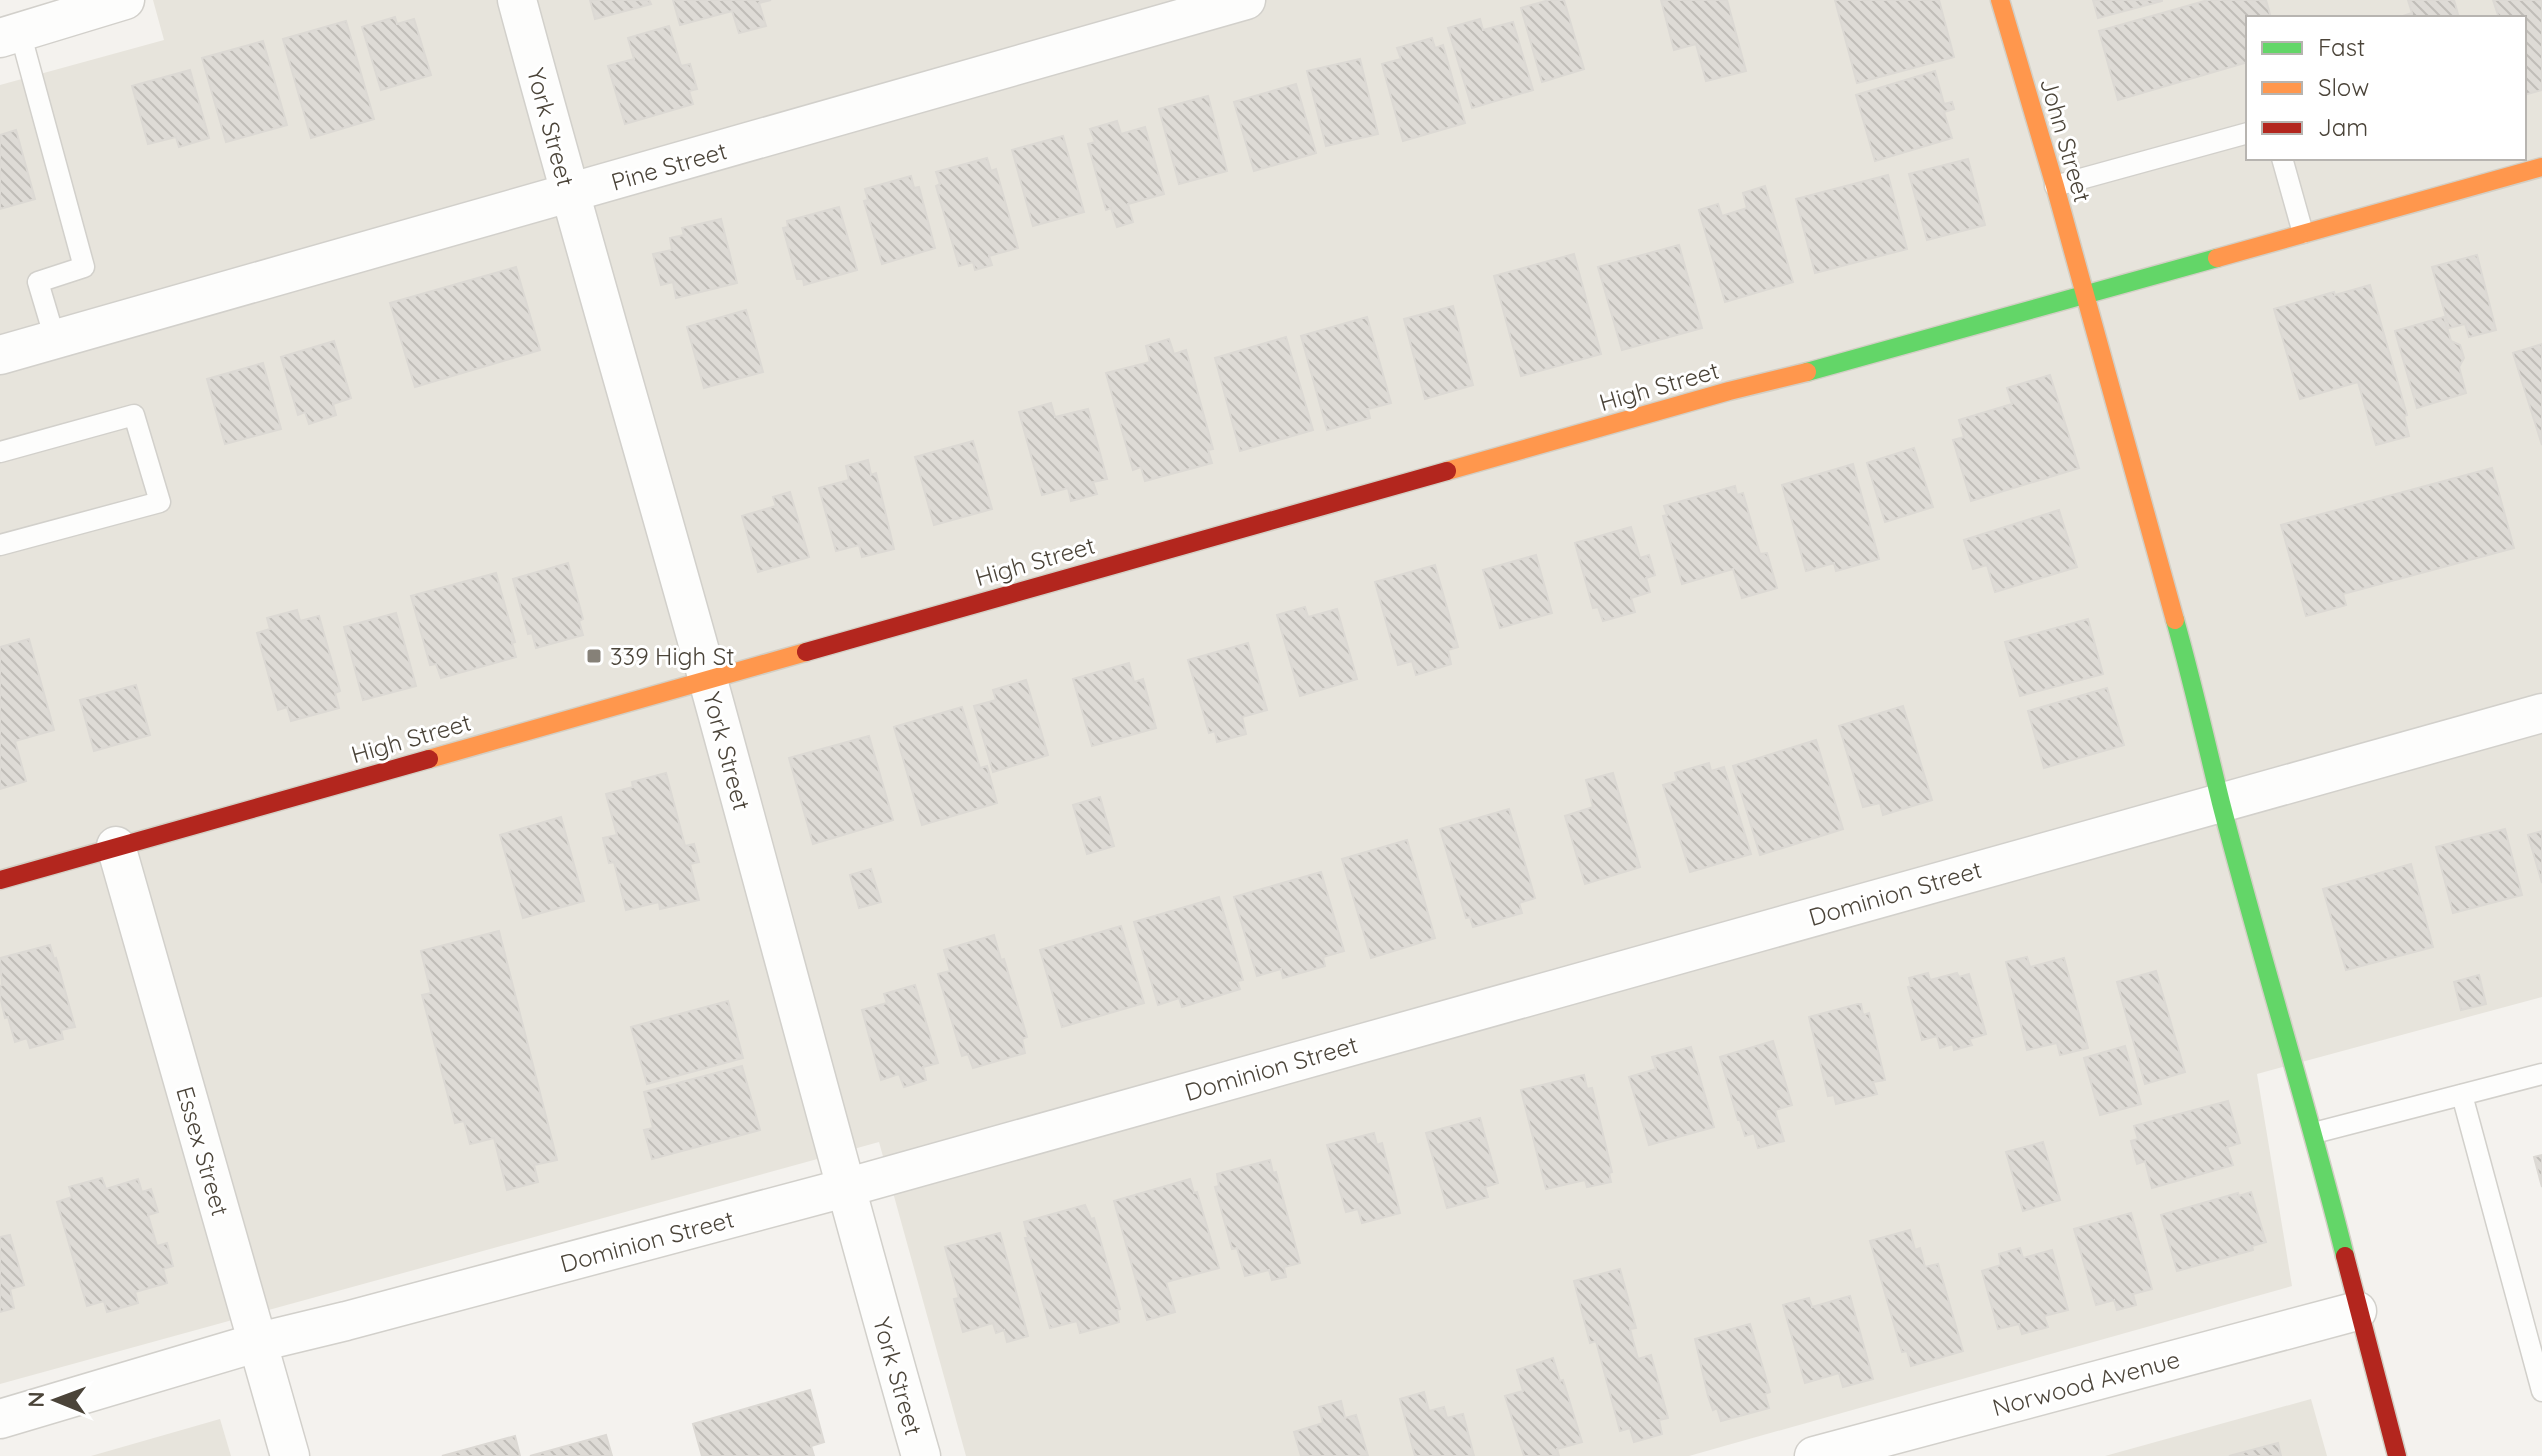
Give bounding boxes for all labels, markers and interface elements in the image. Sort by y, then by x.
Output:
legend [2246,16,2526,160]
text: Fast [2318,32,2365,62]
street label: York Street [521,65,581,189]
text: Slow [2318,72,2369,102]
street label: John Street [2034,74,2098,206]
text: Jam [2318,112,2368,142]
street label: Pine Street [608,135,730,197]
street label: High Street [1596,355,1722,417]
street label: High Street [972,530,1098,592]
place label: 339 High St [610,641,734,671]
marker: 339 High St [585,647,603,665]
street label: York Street [697,689,757,813]
street label: High Street [348,707,474,769]
street label: Dominion Street [1805,854,1985,932]
street label: Dominion Street [1181,1029,1361,1107]
street label: Essex Street [170,1083,236,1219]
street label: Dominion Street [557,1203,737,1279]
street label: York Street [867,1314,929,1438]
street label: Norwood Avenue [1989,1344,2183,1422]
north arrow [16,1360,96,1440]
text: N [22,1391,50,1408]

